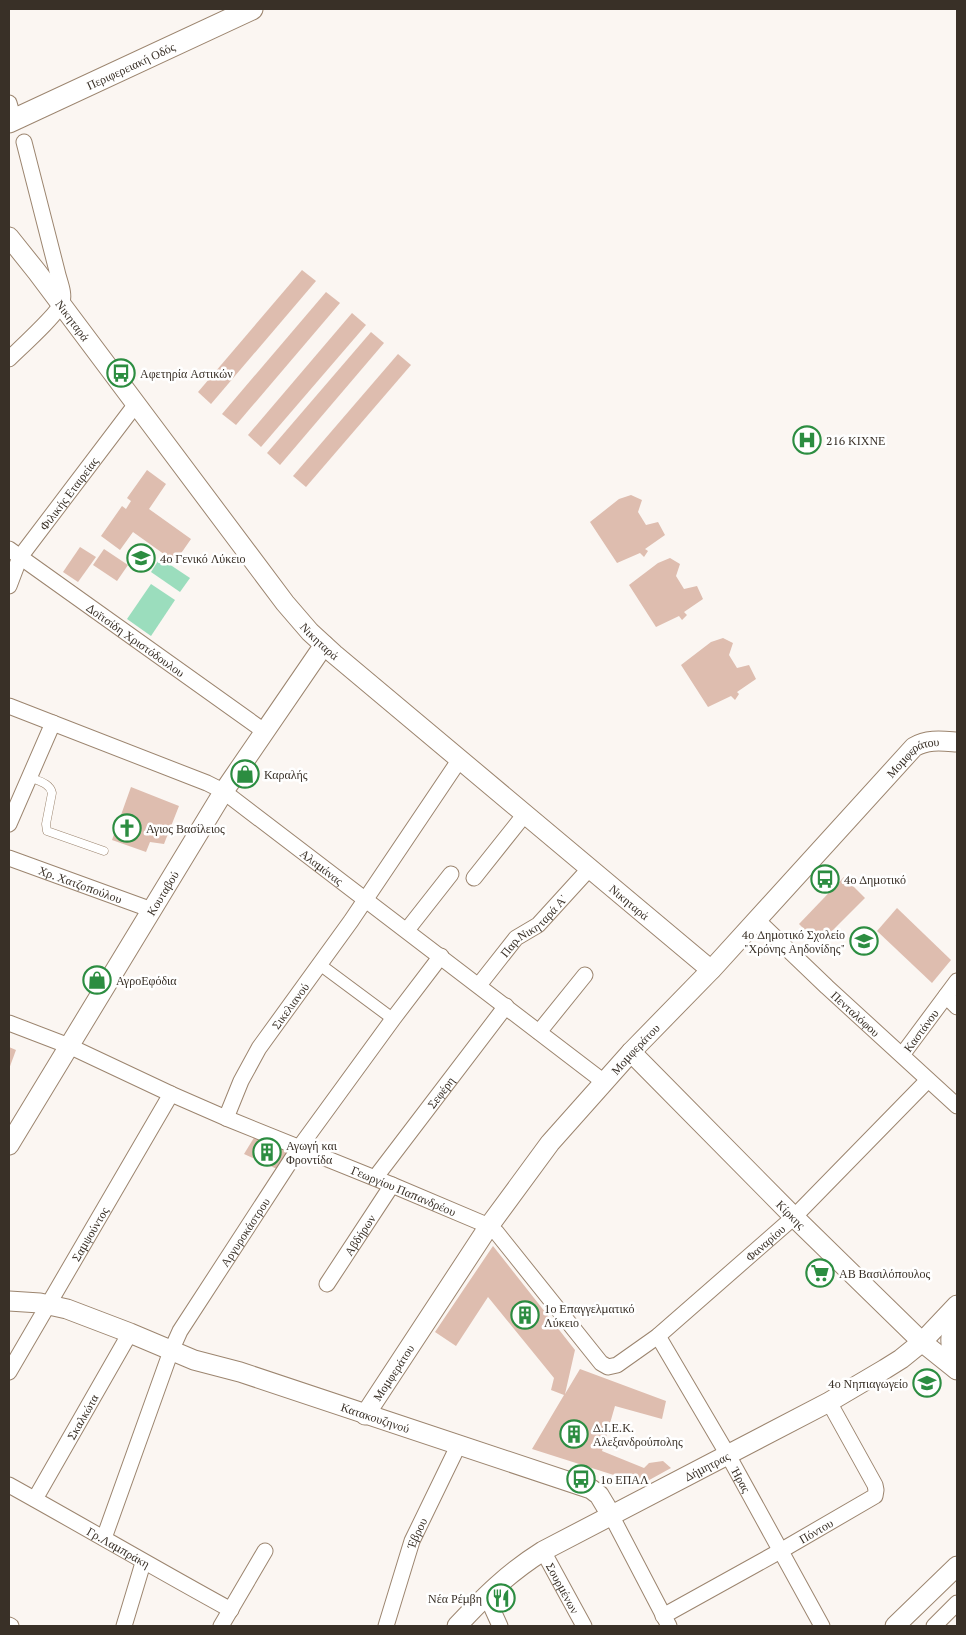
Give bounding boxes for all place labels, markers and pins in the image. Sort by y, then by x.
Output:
bus stop icon: Αφετηρία Αστικών [106,358,136,388]
place label: Αφετηρία Αστικών [140,366,233,381]
hospital icon: 216 ΚΙΧΝΕ [792,425,822,455]
place label: 216 ΚΙΧΝΕ [826,433,885,448]
school or university icon: 4ο Γενικό Λύκειο [126,543,156,573]
place label: 4ο Γενικό Λύκειο [160,551,246,566]
shop icon: Καραλής [230,759,260,789]
place label: Καραλής [264,767,308,782]
church icon: Αγιος Βασίλειος [112,813,142,843]
place label: Αγιος Βασίλειος [146,821,225,836]
bus stop icon: 4ο Δημοτικό [810,864,840,894]
place label: 4ο Δημοτικό [844,872,906,887]
school or university icon: 4ο Δημοτικό Σχολείο "Χρόνης Αηδονίδης" [849,926,879,956]
place label: 4ο Δημοτικό Σχολείο "Χρόνης Αηδονίδης" [742,927,845,956]
shop icon: ΑγροΕφόδια [82,965,112,995]
place label: ΑγροΕφόδια [116,973,177,988]
building icon: Αγωγή και Φροντίδα [252,1137,282,1167]
place label: Αγωγή και Φροντίδα [286,1138,338,1167]
supermarket icon: ΑΒ Βασιλόπουλος [805,1258,835,1288]
place label: ΑΒ Βασιλόπουλος [839,1266,931,1281]
building icon: 1ο Επαγγελματικό Λύκειο [510,1300,540,1330]
place label: 1ο Επαγγελματικό Λύκειο [544,1301,635,1330]
school or university icon: 4ο Νηπιαγωγείο [912,1368,942,1398]
place label: 4ο Νηπιαγωγείο [828,1376,908,1391]
building icon: Δ.Ι.Ε.Κ. Αλεξανδρούπολης [559,1419,589,1449]
place label: Δ.Ι.Ε.Κ. Αλεξανδρούπολης [593,1420,683,1449]
bus stop icon: 1ο ΕΠΑΛ [566,1464,596,1494]
place label: 1ο ΕΠΑΛ [600,1472,649,1487]
restaurant icon: Νέα Ρέμβη [486,1583,516,1613]
place label: Νέα Ρέμβη [428,1591,482,1606]

